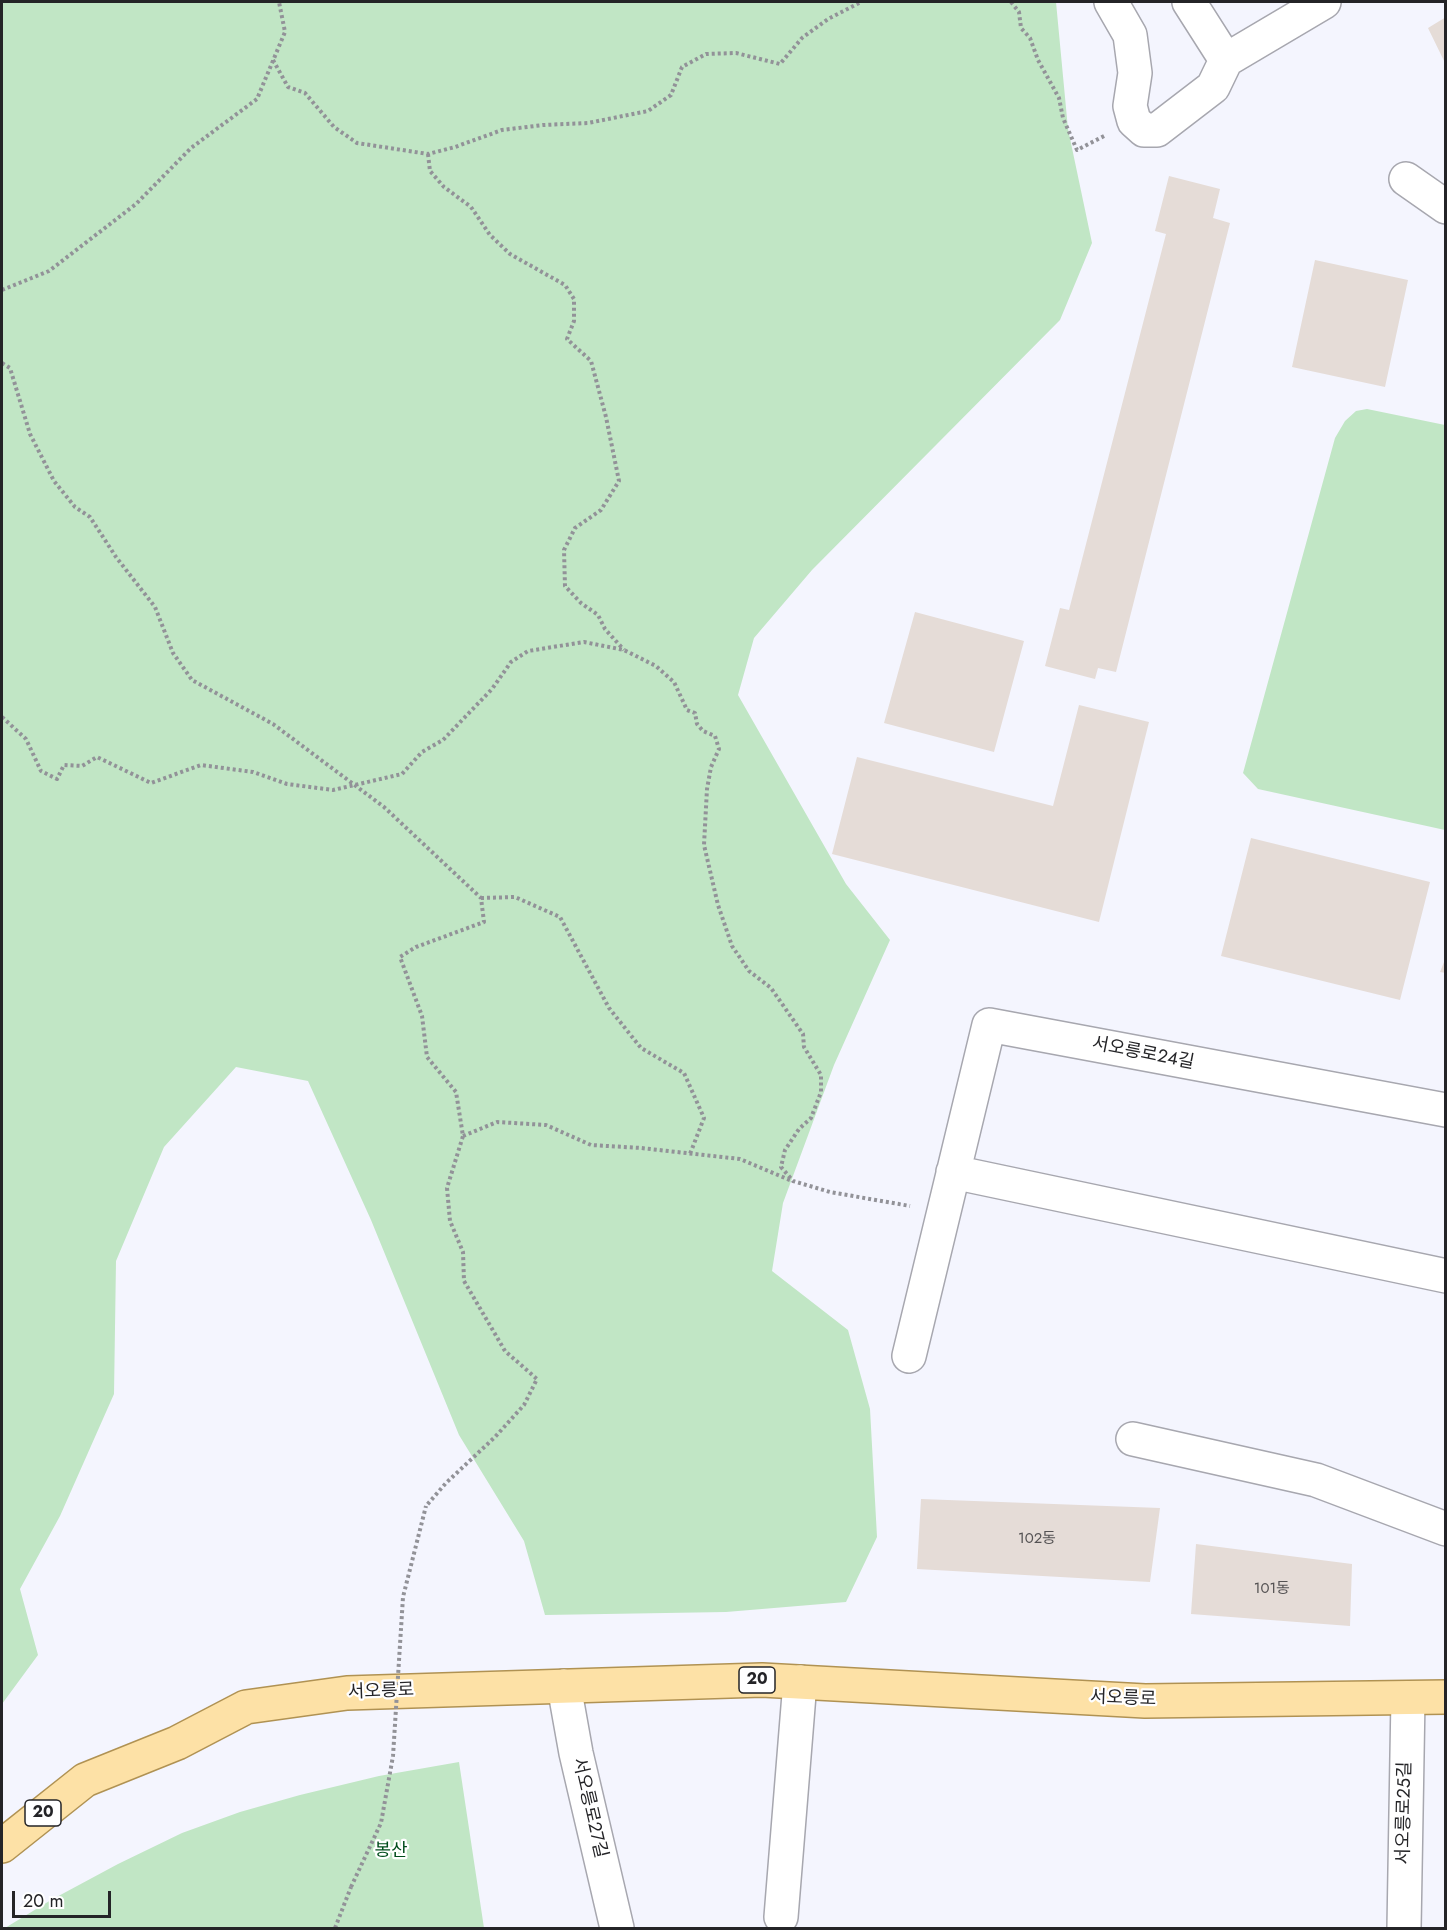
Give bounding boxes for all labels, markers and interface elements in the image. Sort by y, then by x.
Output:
street label: 서오릉로24길 [1090,1034,1196,1074]
house number: 102동 [1018,1530,1056,1548]
house number: 101동 [1254,1580,1290,1598]
road number: 20 [739,1667,775,1693]
street label: 서오릉로 [348,1680,414,1704]
street label: 서오릉로 [1090,1687,1156,1711]
street label: 서오릉로27길 [567,1756,611,1860]
street label: 서오릉로25길 [1393,1761,1417,1865]
road number: 20 [25,1800,61,1826]
park label: 봉산 [374,1841,408,1863]
scale bar [15,1879,114,1917]
text: 20 m [23,1888,63,1914]

